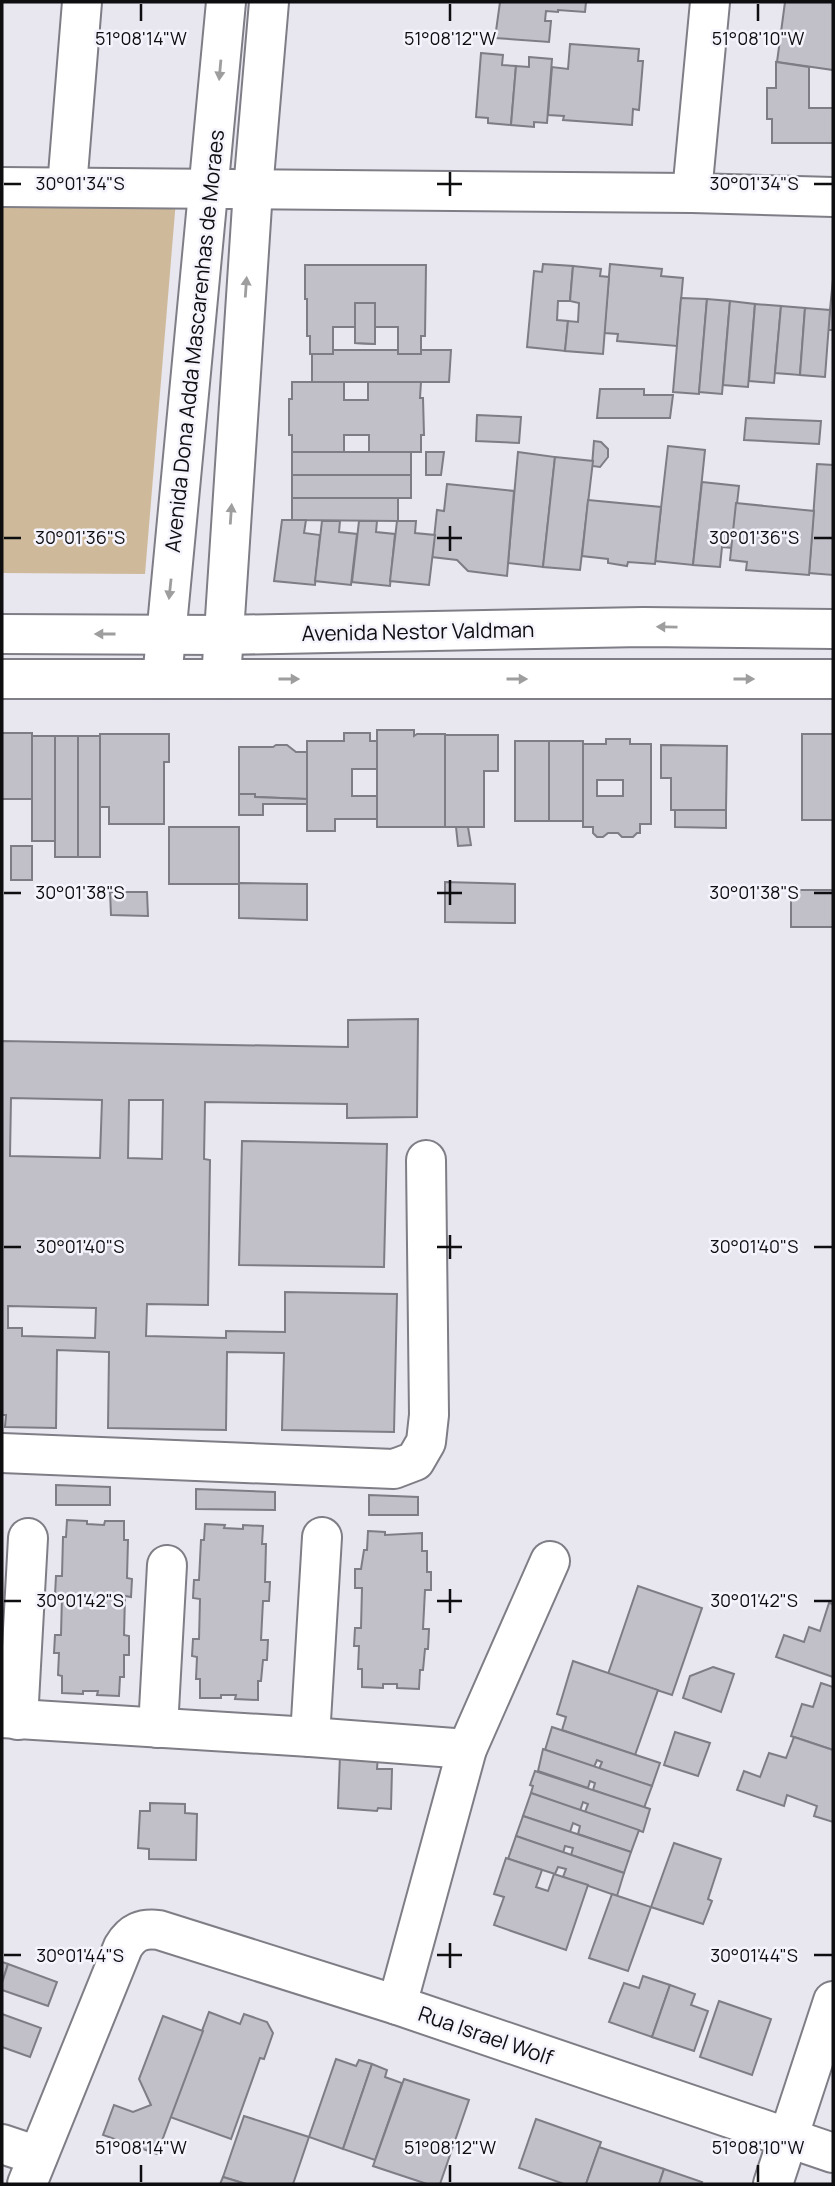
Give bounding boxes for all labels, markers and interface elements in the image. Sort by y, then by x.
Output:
text: 51°08'14"W [95,26,187,50]
text: 51°08'12"W [404,26,496,50]
text: 51°08'10"W [712,26,804,50]
one-way arrow [214,59,225,81]
street label: Avenida Dona Adda Mascarenhas de Moraes [158,128,230,554]
text: 30°01'34"S [35,171,125,195]
text: 30°01'34"S [709,171,799,195]
one-way arrow [241,275,252,297]
one-way arrow [226,502,237,524]
text: 30°01'36"S [35,525,125,549]
text: 30°01'36"S [709,525,799,549]
one-way arrow [164,578,175,600]
street label: Avenida Nestor Valdman [301,615,535,647]
one-way arrow [656,622,678,633]
one-way arrow [94,629,116,640]
one-way arrow [278,673,300,685]
one-way arrow [506,673,528,685]
one-way arrow [733,673,755,685]
text: 30°01'38"S [35,880,125,904]
text: 30°01'38"S [709,880,799,904]
text: 30°01'40"S [36,1234,124,1258]
text: 30°01'40"S [710,1234,798,1258]
text: 30°01'42"S [36,1588,124,1612]
text: 30°01'42"S [710,1588,798,1612]
text: 30°01'44"S [36,1943,124,1967]
text: 30°01'44"S [710,1943,798,1967]
street label: Rua Israel Wolf [415,1999,558,2071]
text: 51°08'14"W [95,2135,187,2159]
text: 51°08'12"W [404,2135,496,2159]
text: 51°08'10"W [712,2135,804,2159]

